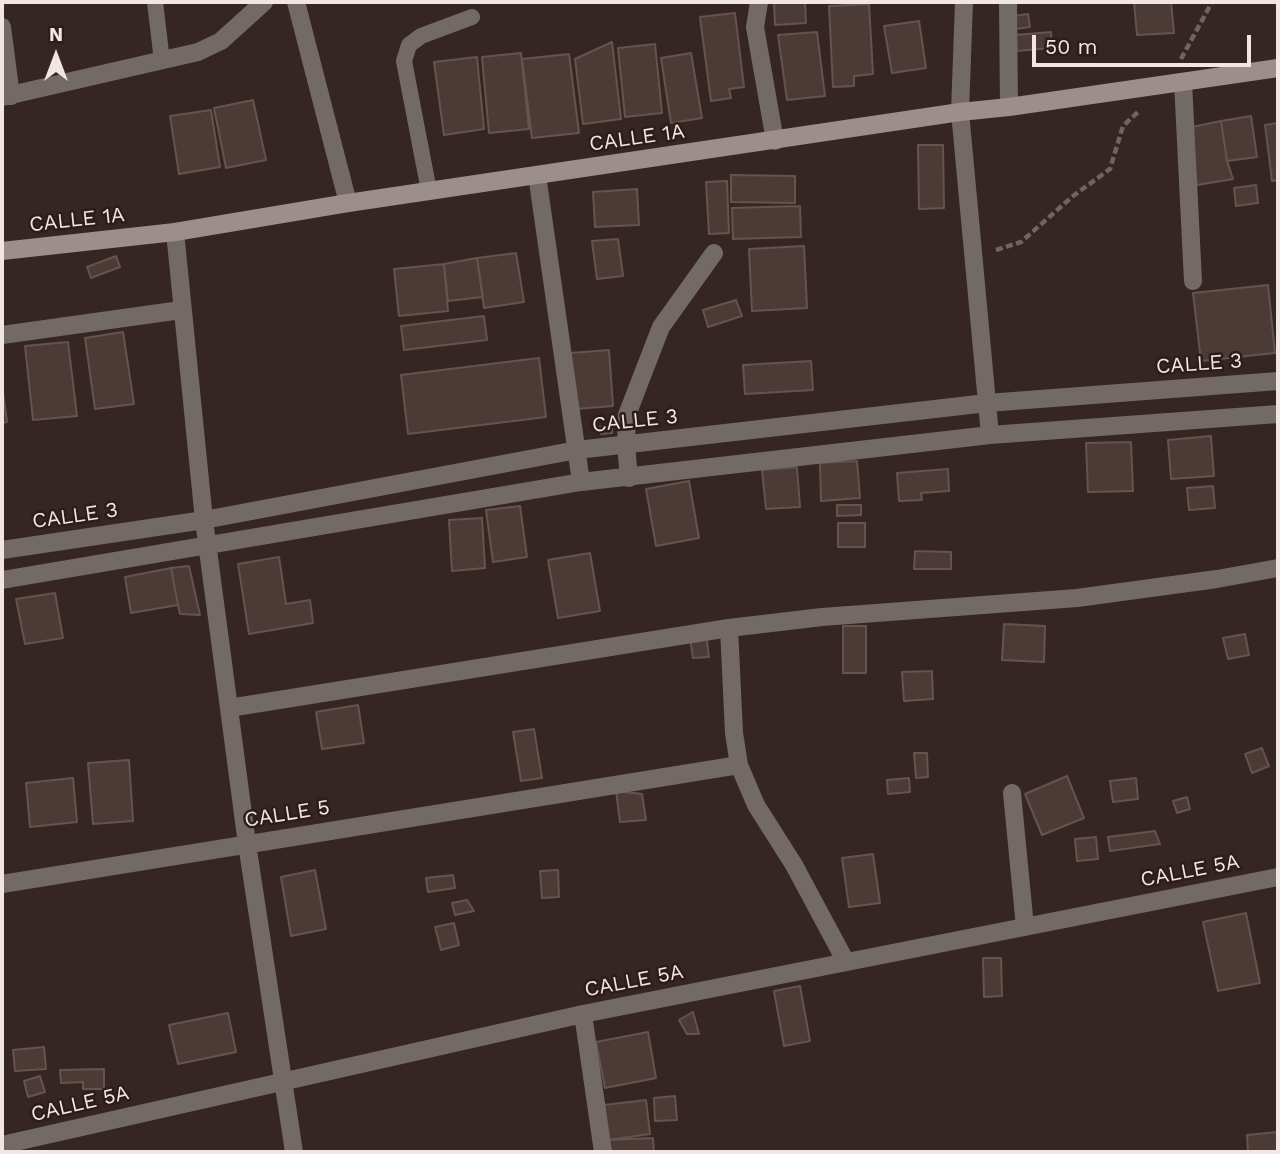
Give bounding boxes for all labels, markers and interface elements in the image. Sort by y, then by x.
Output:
north arrow [21,21,91,91]
scale bar [1035,21,1254,65]
text: N [49,23,63,46]
text: 50 m [1045,34,1097,59]
street label: CALLE 1A [588,119,686,157]
street label: CALLE 1A [28,202,126,238]
street label: CALLE 3 [1155,348,1243,380]
street label: CALLE 3 [591,404,679,438]
street label: CALLE 3 [31,498,119,534]
street label: CALLE 5 [242,795,332,833]
street label: CALLE 5A [1139,849,1241,893]
street label: CALLE 5A [583,959,685,1003]
street label: CALLE 5A [28,1080,132,1128]

